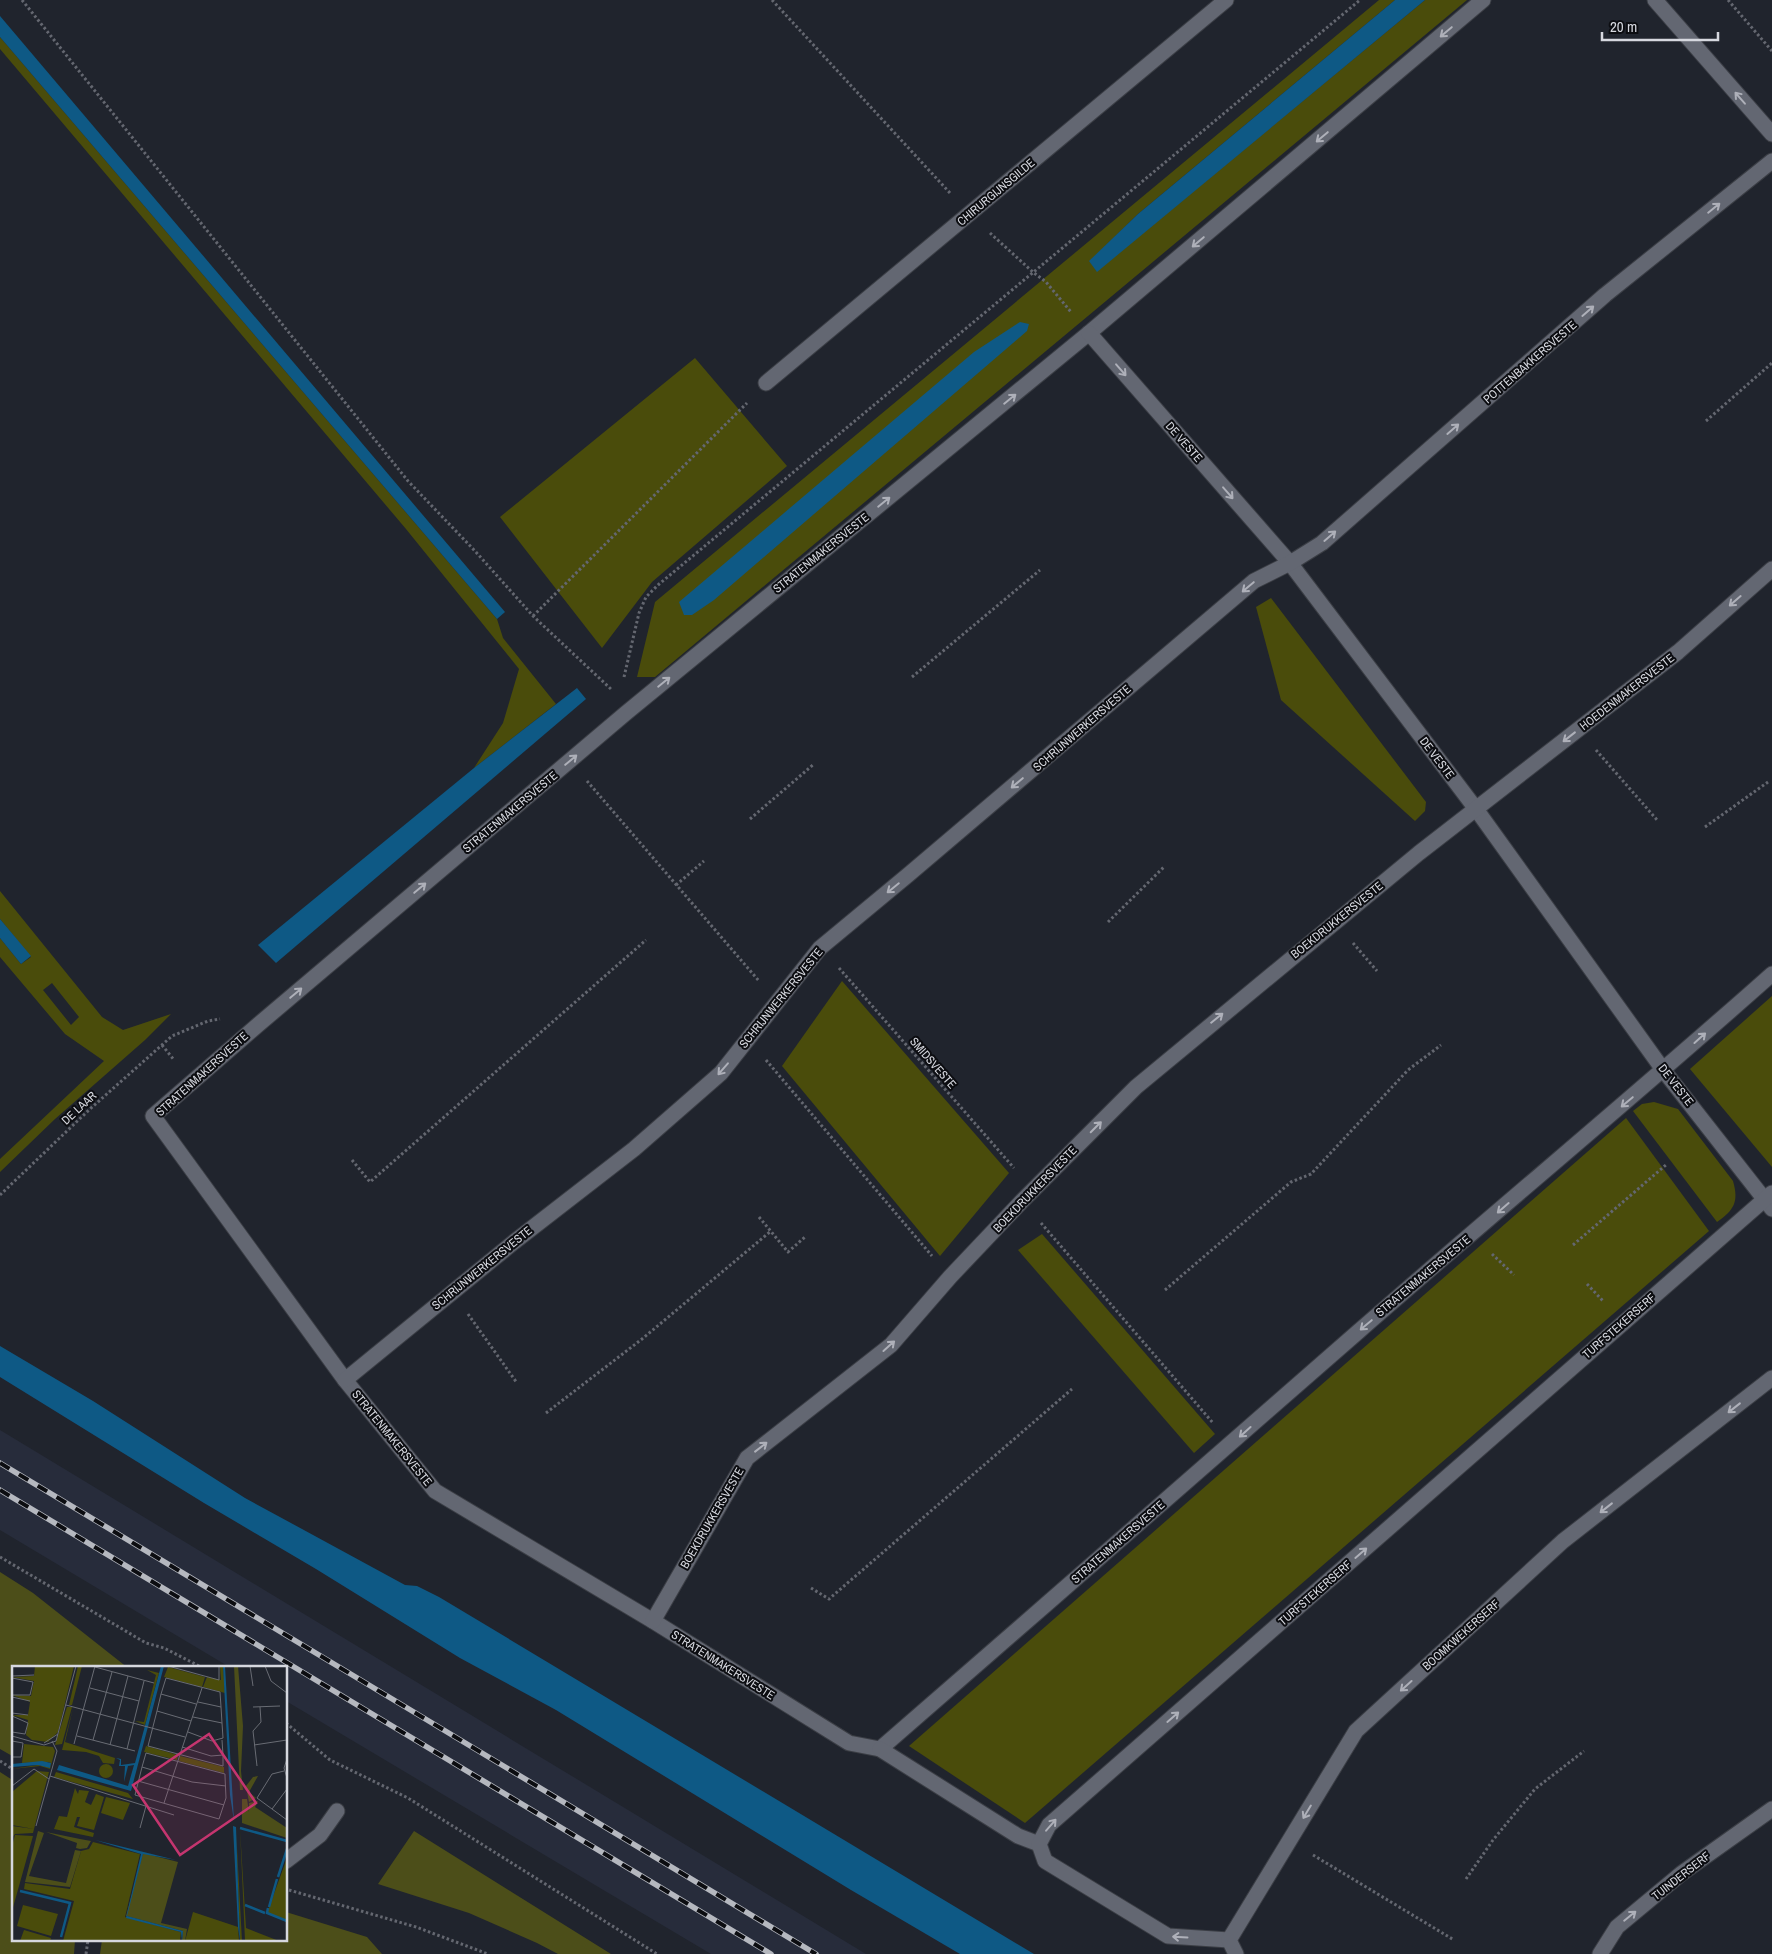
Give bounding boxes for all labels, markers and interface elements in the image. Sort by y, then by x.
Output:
scale bar [1602,10,1718,42]
text: 20 m [1610,16,1637,37]
one-way arrow [1439,26,1452,37]
one-way arrow [1734,91,1746,104]
one-way arrow [1315,131,1328,142]
street label: CHIRURGIJNSGILDE [954,155,1038,229]
one-way arrow [1707,202,1720,213]
one-way arrow [1191,236,1204,247]
one-way arrow [1582,305,1595,316]
street label: POTTENBAKKERSVESTE [1480,317,1580,407]
one-way arrow [1115,364,1127,377]
one-way arrow [1003,393,1016,404]
street label: DE VESTE [1162,418,1206,466]
one-way arrow [1446,424,1459,435]
one-way arrow [1222,486,1234,499]
one-way arrow [878,496,891,507]
street label: STRATENMAKERSVESTE [770,509,872,597]
one-way arrow [1324,530,1337,542]
one-way arrow [1241,581,1254,592]
one-way arrow [1729,595,1742,607]
street label: HOEDENMAKERSVESTE [1576,650,1678,734]
one-way arrow [657,677,670,688]
street label: SCHRIJNWERKERSVESTE [1030,681,1134,775]
one-way arrow [1563,731,1576,742]
street label: DE VESTE [1416,734,1458,782]
one-way arrow [564,755,577,766]
street label: STRATENMAKERSVESTE [459,768,561,856]
one-way arrow [1011,777,1024,789]
street label: BOEKDRUKKERSVESTE [1288,878,1386,962]
one-way arrow [887,882,900,893]
one-way arrow [413,883,426,894]
street label: SCHRIJNWERKERSVESTE [736,945,826,1051]
one-way arrow [289,987,302,998]
one-way arrow [1211,1013,1224,1024]
street label: STRATENMAKERSVESTE [152,1028,252,1120]
one-way arrow [1694,1032,1707,1044]
street label: SMIDSVESTE [906,1034,960,1092]
street label: DE VESTE [1655,1061,1697,1109]
one-way arrow [718,1063,729,1076]
street label: DE LAAR [58,1088,100,1128]
one-way arrow [1620,1096,1633,1108]
one-way arrow [1090,1121,1102,1133]
street label: BOEKDRUKKERSVESTE [990,1142,1080,1236]
one-way arrow [1497,1202,1510,1213]
street label: SCHRIJNWERKERSVESTE [429,1223,535,1313]
street label: STRATENMAKERSVESTE [1372,1232,1474,1320]
street label: TURFSTEKERSERF [1579,1290,1659,1362]
one-way arrow [1360,1319,1373,1330]
one-way arrow [882,1340,895,1352]
street label: STRATENMAKERSVESTE [348,1387,436,1489]
one-way arrow [1728,1402,1741,1413]
one-way arrow [1238,1427,1251,1438]
one-way arrow [754,1441,767,1452]
street label: BOEKDRUKKERSVESTE [676,1465,748,1571]
street label: STRATENMAKERSVESTE [1068,1497,1168,1587]
one-way arrow [1599,1503,1613,1513]
one-way arrow [1354,1547,1367,1558]
street label: TURFSTEKERSERF [1275,1557,1355,1629]
street label: BOOMKWEKERSERF [1419,1596,1503,1674]
street label: STRATENMAKERSVESTE [668,1627,778,1703]
inset map [12,1666,288,1942]
one-way arrow [1399,1680,1412,1691]
one-way arrow [1166,1712,1179,1723]
one-way arrow [1301,1805,1311,1819]
one-way arrow [1046,1819,1057,1832]
street label: TUINDERSERF [1649,1848,1713,1904]
one-way arrow [1623,1911,1636,1922]
one-way arrow [1172,1932,1188,1941]

